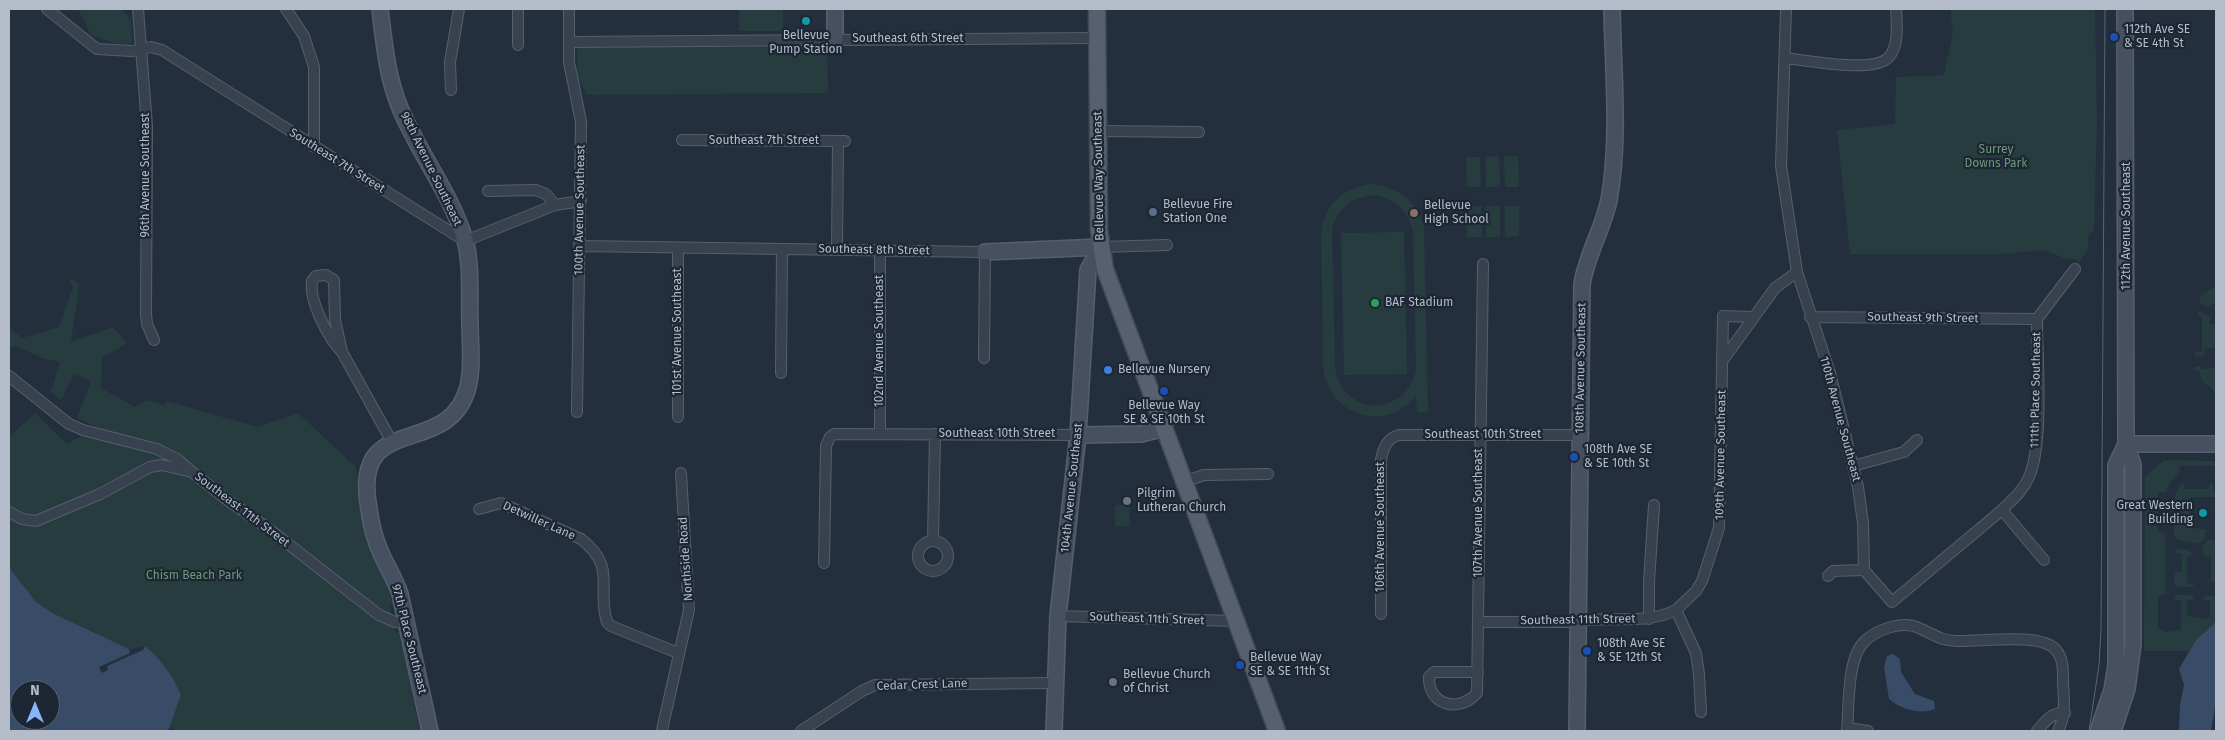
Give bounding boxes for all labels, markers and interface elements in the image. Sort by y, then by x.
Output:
marker: Bellevue Pump Station [800,15,812,27]
place label: 112th Ave SE & SE 4th St [2124,23,2190,51]
place label: Bellevue Pump Station [769,29,843,57]
marker: 112th Ave SE & SE 4th St [2108,31,2120,43]
street label: Southeast 6th Street [852,32,964,46]
street label: 98th Avenue Southeast [397,110,465,228]
street label: Bellevue Way Southeast [1091,111,1107,241]
street label: 96th Avenue Southeast [139,113,153,237]
street label: Southeast 7th Street [286,126,388,196]
street label: Southeast 7th Street [709,134,819,148]
park label: Surrey Downs Park [1965,143,2027,171]
street label: 100th Avenue Southeast [572,144,588,276]
street label: 112th Avenue Southeast [2120,162,2134,290]
place label: Bellevue Fire Station One [1163,198,1233,226]
place label: Bellevue High School [1424,199,1489,227]
marker: Bellevue Fire Station One [1147,206,1159,218]
marker: Bellevue High School [1408,207,1420,219]
street label: Southeast 8th Street [818,242,930,258]
street label: 101st Avenue Southeast [671,268,685,396]
street label: 102nd Avenue Southeast [873,275,887,407]
place label: BAF Stadium [1385,296,1453,310]
marker: BAF Stadium [1369,297,1381,309]
street label: 108th Avenue Southeast [1573,303,1589,433]
street label: Southeast 9th Street [1867,310,1979,326]
street label: 111th Place Southeast [2028,332,2044,448]
street label: 110th Avenue Southeast [1816,355,1864,483]
place label: Bellevue Nursery [1118,363,1210,377]
marker: Bellevue Nursery [1102,364,1114,376]
marker: Bellevue Way SE & SE 10th St [1158,385,1170,397]
street label: 109th Avenue Southeast [1713,390,1729,520]
place label: Bellevue Way SE & SE 10th St [1123,399,1205,427]
street label: 104th Avenue Southeast [1058,422,1086,554]
street label: Southeast 10th Street [939,427,1055,441]
street label: Southeast 10th Street [1425,428,1541,442]
place label: 108th Ave SE & SE 10th St [1584,443,1652,471]
street label: 107th Avenue Southeast [1472,448,1486,578]
marker: 108th Ave SE & SE 10th St [1568,451,1580,463]
street label: 106th Avenue Southeast [1374,462,1388,592]
street label: Southeast 11th Street [192,470,292,550]
place label: Pilgrim Lutheran Church [1137,487,1226,515]
marker: Pilgrim Lutheran Church [1121,495,1133,507]
street label: Detwiller Lane [501,499,577,543]
place label: Great Western Building [2116,499,2193,527]
marker: Great Western Building [2197,507,2209,519]
street label: Northside Road [676,516,696,602]
park label: Chism Beach Park [146,569,242,583]
street label: 97th Place Southeast [388,583,430,695]
street label: Southeast 11th Street [1089,610,1205,628]
street label: Southeast 11th Street [1520,612,1636,628]
place label: 108th Ave SE & SE 12th St [1597,637,1665,665]
marker: 108th Ave SE & SE 12th St [1581,645,1593,657]
place label: Bellevue Way SE & SE 11th St [1250,651,1330,679]
marker: Bellevue Way SE & SE 11th St [1234,659,1246,671]
place label: Bellevue Church of Christ [1123,668,1211,696]
street label: Cedar Crest Lane [876,676,968,694]
marker: Bellevue Church of Christ [1107,676,1119,688]
north arrow [10,680,60,730]
text: N [30,682,40,699]

